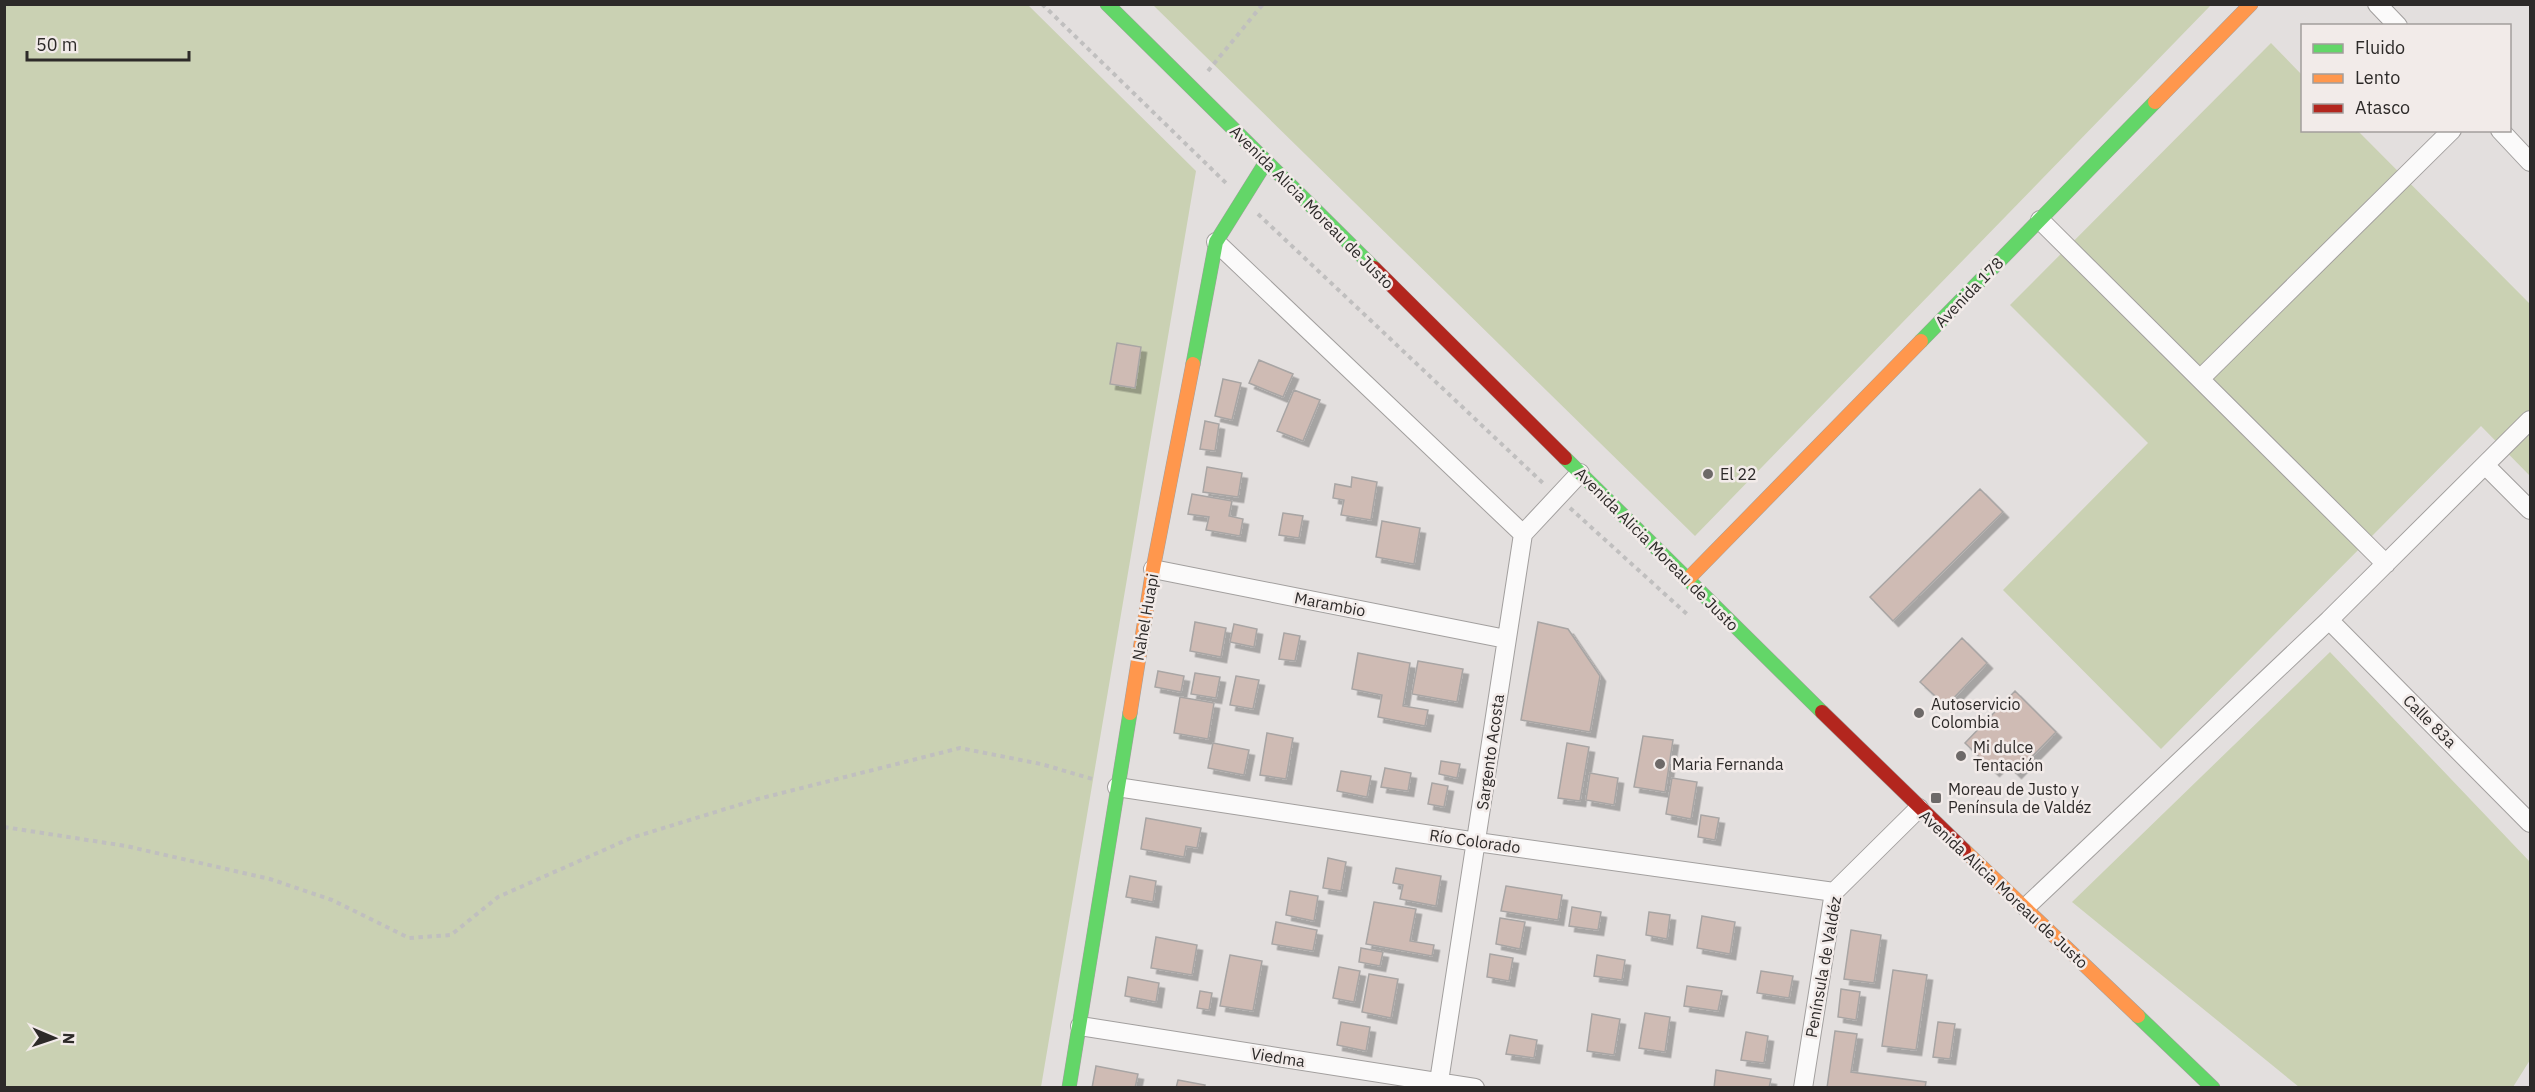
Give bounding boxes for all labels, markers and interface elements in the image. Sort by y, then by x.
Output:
scale bar [27,24,189,62]
legend [2301,24,2511,132]
text: 50 m [36,33,78,56]
text: Fluido [2355,36,2405,59]
text: Lento [2355,66,2400,89]
text: Atasco [2355,96,2410,119]
street label: Avenida Alicia Moreau de Justo [1226,121,1398,293]
street label: Avenida 178 [1931,253,2007,331]
street label: Avenida Alicia Moreau de Justo [1571,463,1743,635]
place label: El 22 [1720,464,1757,484]
marker: El 22 [1701,467,1715,481]
street label: Nahel Huapi [1128,572,1162,662]
street label: Marambio [1293,587,1367,621]
street label: Calle 83a [2399,690,2461,752]
street label: Sargento Acosta [1472,692,1508,811]
place label: Autoservicio Colombia [1931,694,2020,732]
marker: Autoservicio Colombia [1912,706,1926,720]
place label: Mi dulce Tentación [1973,737,2043,775]
marker: Mi dulce Tentación [1954,749,1968,763]
place label: Maria Fernanda [1672,754,1784,774]
marker: Maria Fernanda [1653,757,1667,771]
place label: Moreau de Justo y Península de Valdéz [1948,779,2091,817]
marker: Moreau de Justo y Península de Valdéz [1929,791,1943,805]
street label: Avenida Alicia Moreau de Justo [1916,806,2093,972]
street label: Río Colorado [1428,825,1522,857]
street label: Península de Valdéz [1801,895,1845,1039]
north arrow [24,1008,84,1068]
text: N [59,1032,79,1045]
street label: Viedma [1250,1043,1307,1071]

